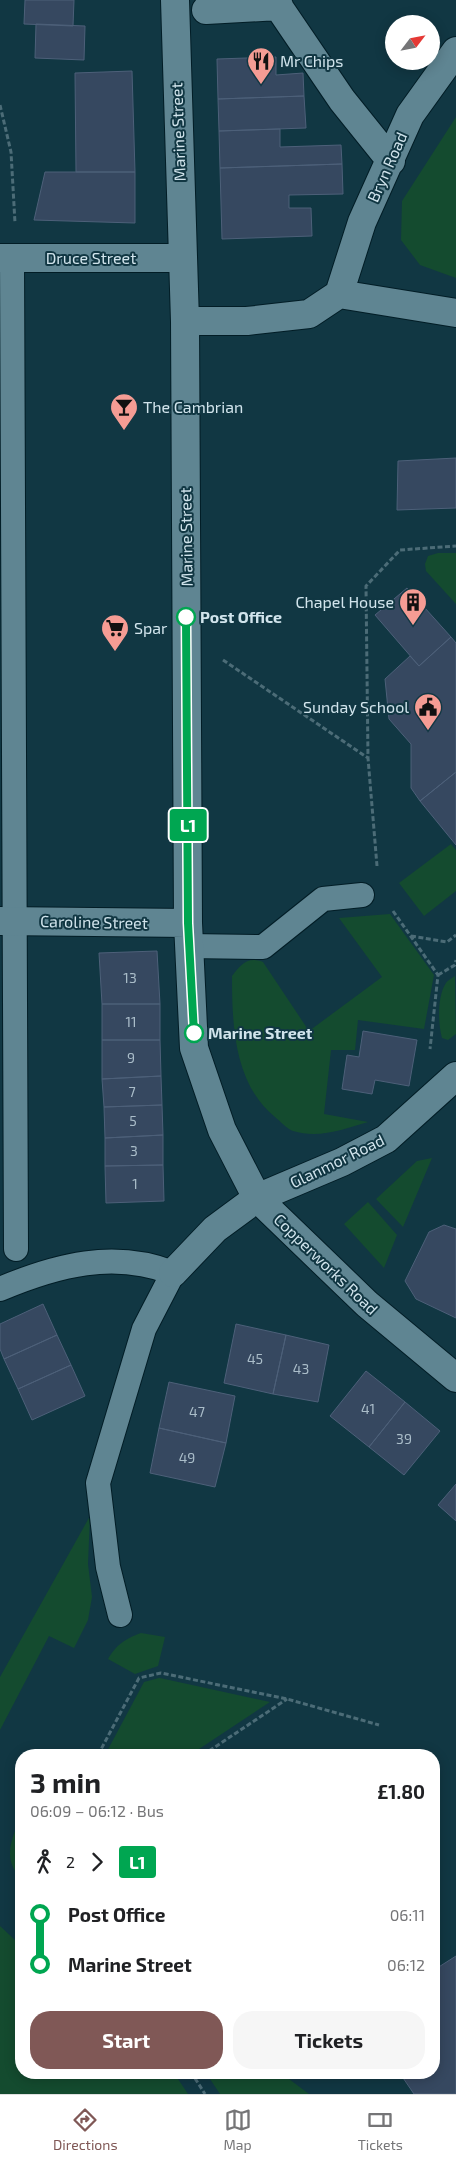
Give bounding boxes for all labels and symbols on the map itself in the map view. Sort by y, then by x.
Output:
north arrow [385,15,440,70]
restaurant icon: Mr Chips [246,46,276,85]
place label: Mr Chips [280,51,343,70]
street label: Marine Street [166,82,189,182]
street label: Bryn Road [363,129,410,205]
street label: Druce Street [46,248,136,267]
bar icon: The Cambrian [109,392,139,431]
place label: The Cambrian [143,397,243,416]
street label: Marine Street [175,487,196,587]
building icon: Chapel House [398,587,428,626]
place label: Chapel House [295,592,394,611]
marker: Post Office [176,607,196,627]
place label: Post Office [200,607,282,626]
supermarket icon: Spar [100,613,130,652]
place label: Spar [134,618,168,637]
public building icon: Sunday School [413,692,443,731]
place label: Sunday School [303,697,409,716]
line badge: L1 [166,809,210,841]
street label: Caroline Street [40,911,148,932]
house number: 13 [123,969,137,986]
house number: 11 [125,1013,137,1030]
marker: Marine Street [184,1023,204,1043]
place label: Marine Street [208,1023,313,1042]
house number: 9 [127,1049,135,1066]
house number: 7 [128,1083,136,1100]
house number: 5 [129,1112,137,1129]
street label: Glanmor Road [287,1130,387,1192]
house number: 3 [130,1142,138,1159]
house number: 1 [132,1175,138,1192]
street label: Copperworks Road [270,1209,382,1318]
house number: 45 [247,1350,263,1367]
house number: 43 [293,1360,309,1377]
house number: 41 [361,1400,375,1417]
house number: 47 [189,1403,205,1420]
house number: 39 [396,1430,412,1447]
house number: 49 [179,1449,195,1466]

